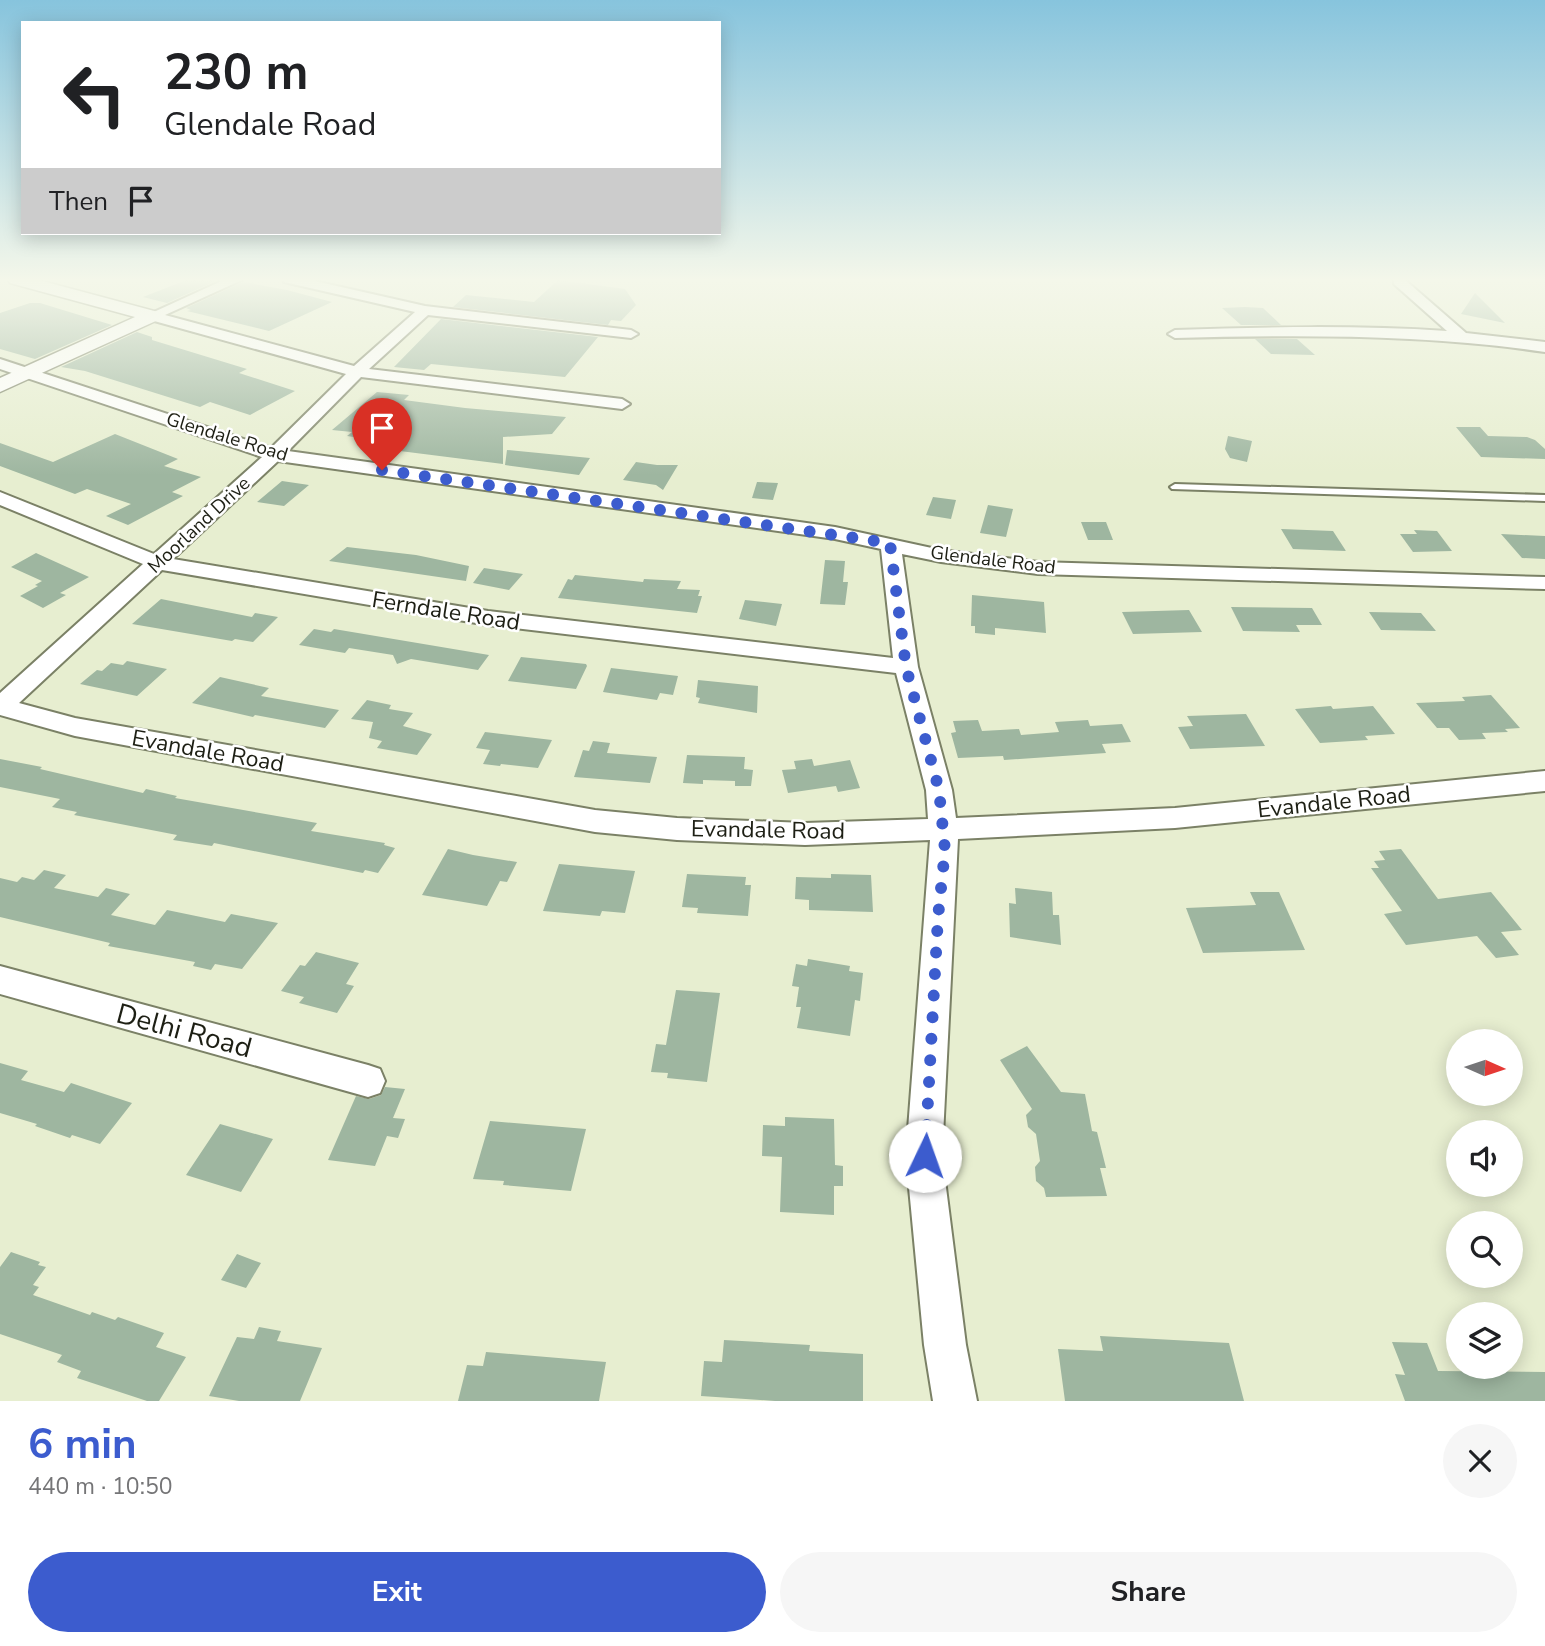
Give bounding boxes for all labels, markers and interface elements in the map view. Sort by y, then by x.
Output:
text: 230 m [164,39,308,106]
icon: left [49,49,140,140]
text: Glendale Road [164,103,376,146]
icon: arrive [122,182,160,220]
text: Then [49,184,108,219]
pin [352,398,412,470]
street label: Glendale Road [163,406,291,468]
icon: arrive [363,409,401,447]
street label: Moorland Drive [142,471,256,579]
street label: Glendale Road [929,539,1057,581]
street label: Ferndale Road [370,584,522,638]
street label: Evandale Road [129,722,287,780]
street label: Evandale Road [1256,779,1412,825]
street label: Evandale Road [691,813,845,847]
street label: Delhi Road [112,995,256,1067]
north arrow [1446,1029,1522,1106]
map controls [1446,1029,1523,1379]
position arrow [888,1119,962,1193]
button: sound [1446,1120,1523,1197]
button: search [1446,1211,1523,1288]
button: layers [1446,1302,1523,1379]
text: 6 min [28,1416,137,1473]
button: close [1443,1424,1517,1498]
text: 440 m · 10:50 [28,1471,173,1502]
button: Exit [28,1552,766,1632]
button: Share [780,1552,1517,1632]

